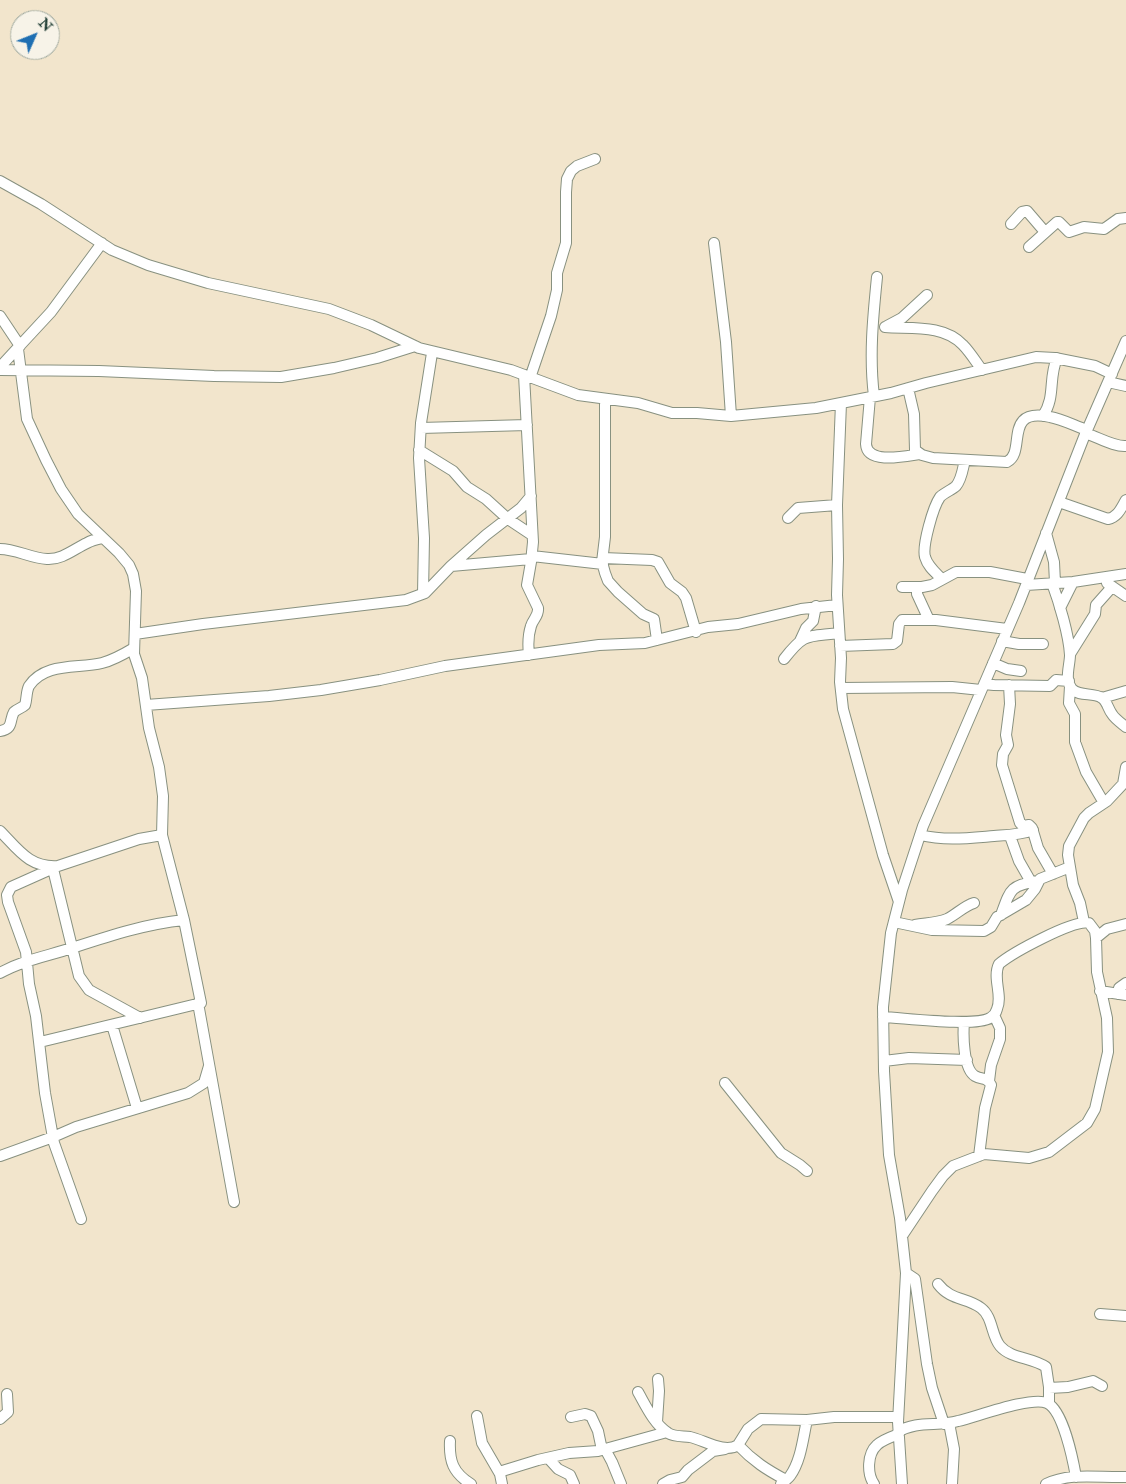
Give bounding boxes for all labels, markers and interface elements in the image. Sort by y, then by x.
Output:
north arrow [10,10,60,60]
text: N [35,15,56,35]

